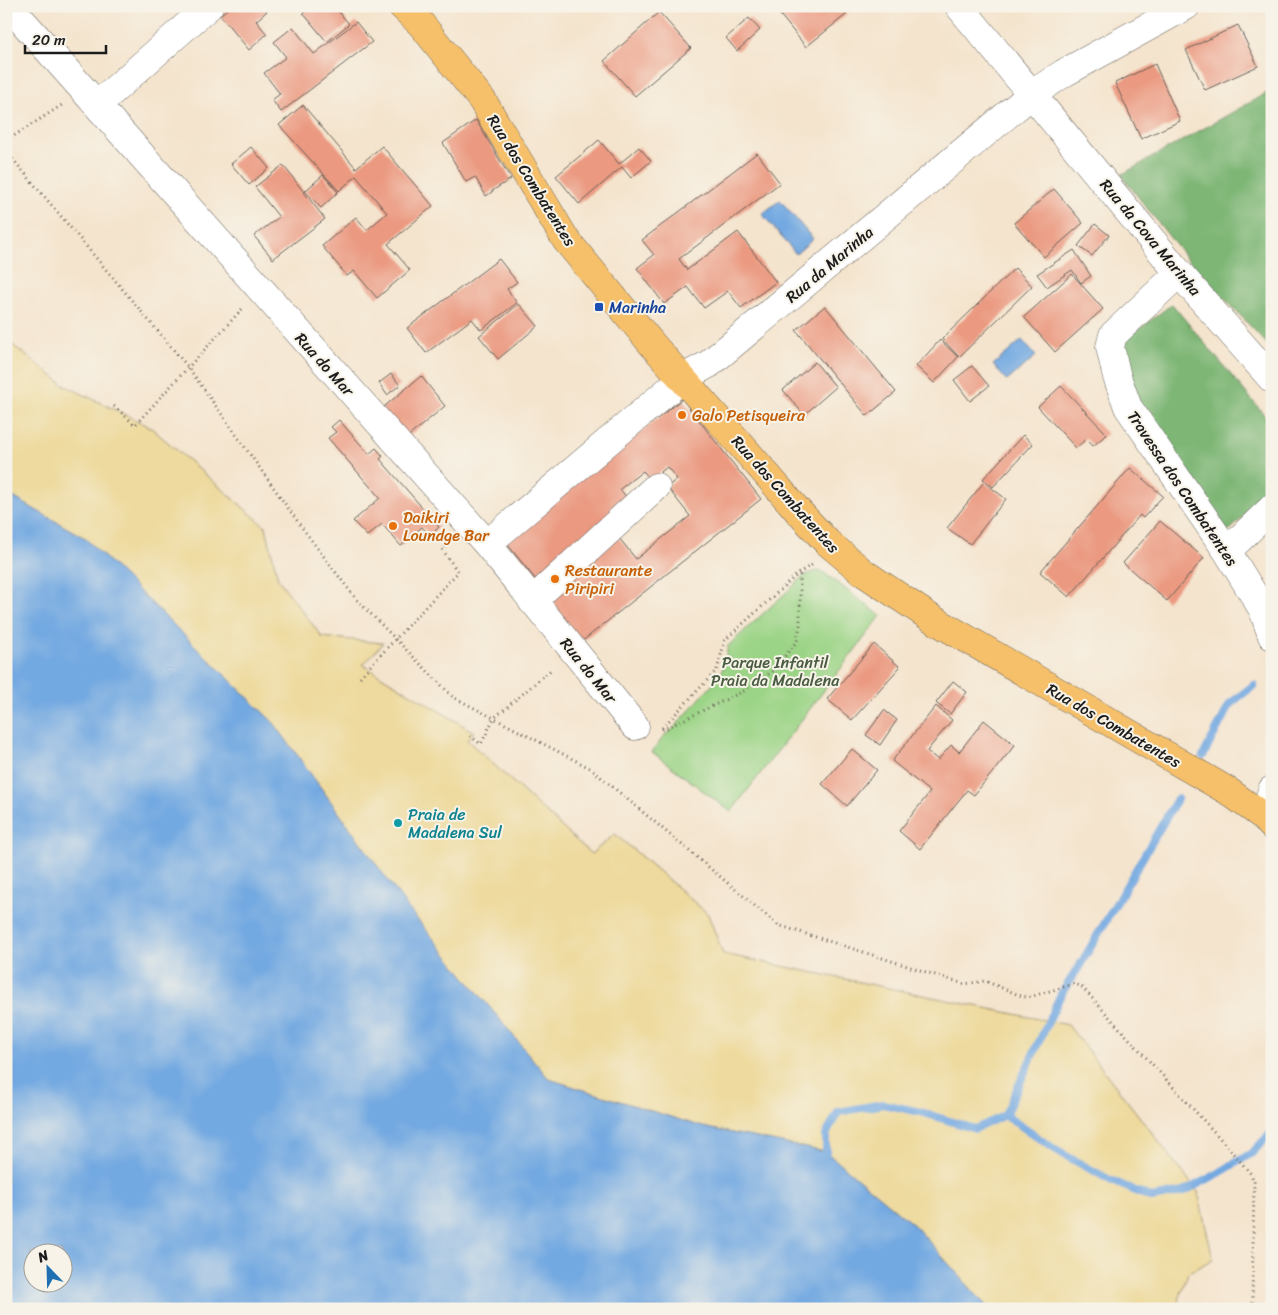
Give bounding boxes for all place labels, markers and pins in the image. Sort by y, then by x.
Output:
place label: Marinha [609,293,666,322]
marker: Marinha [593,301,605,313]
place label: Galo Petisqueira [692,401,806,430]
marker: Galo Petisqueira [676,409,688,421]
place label: Daikiri Loundge Bar [403,503,490,550]
marker: Daikiri Loundge Bar [387,520,399,532]
place label: Restaurante Piripiri [565,556,652,603]
marker: Restaurante Piripiri [549,573,561,585]
place label: Praia de Madalena Sul [408,800,502,847]
marker: Praia de Madalena Sul [392,817,404,829]

